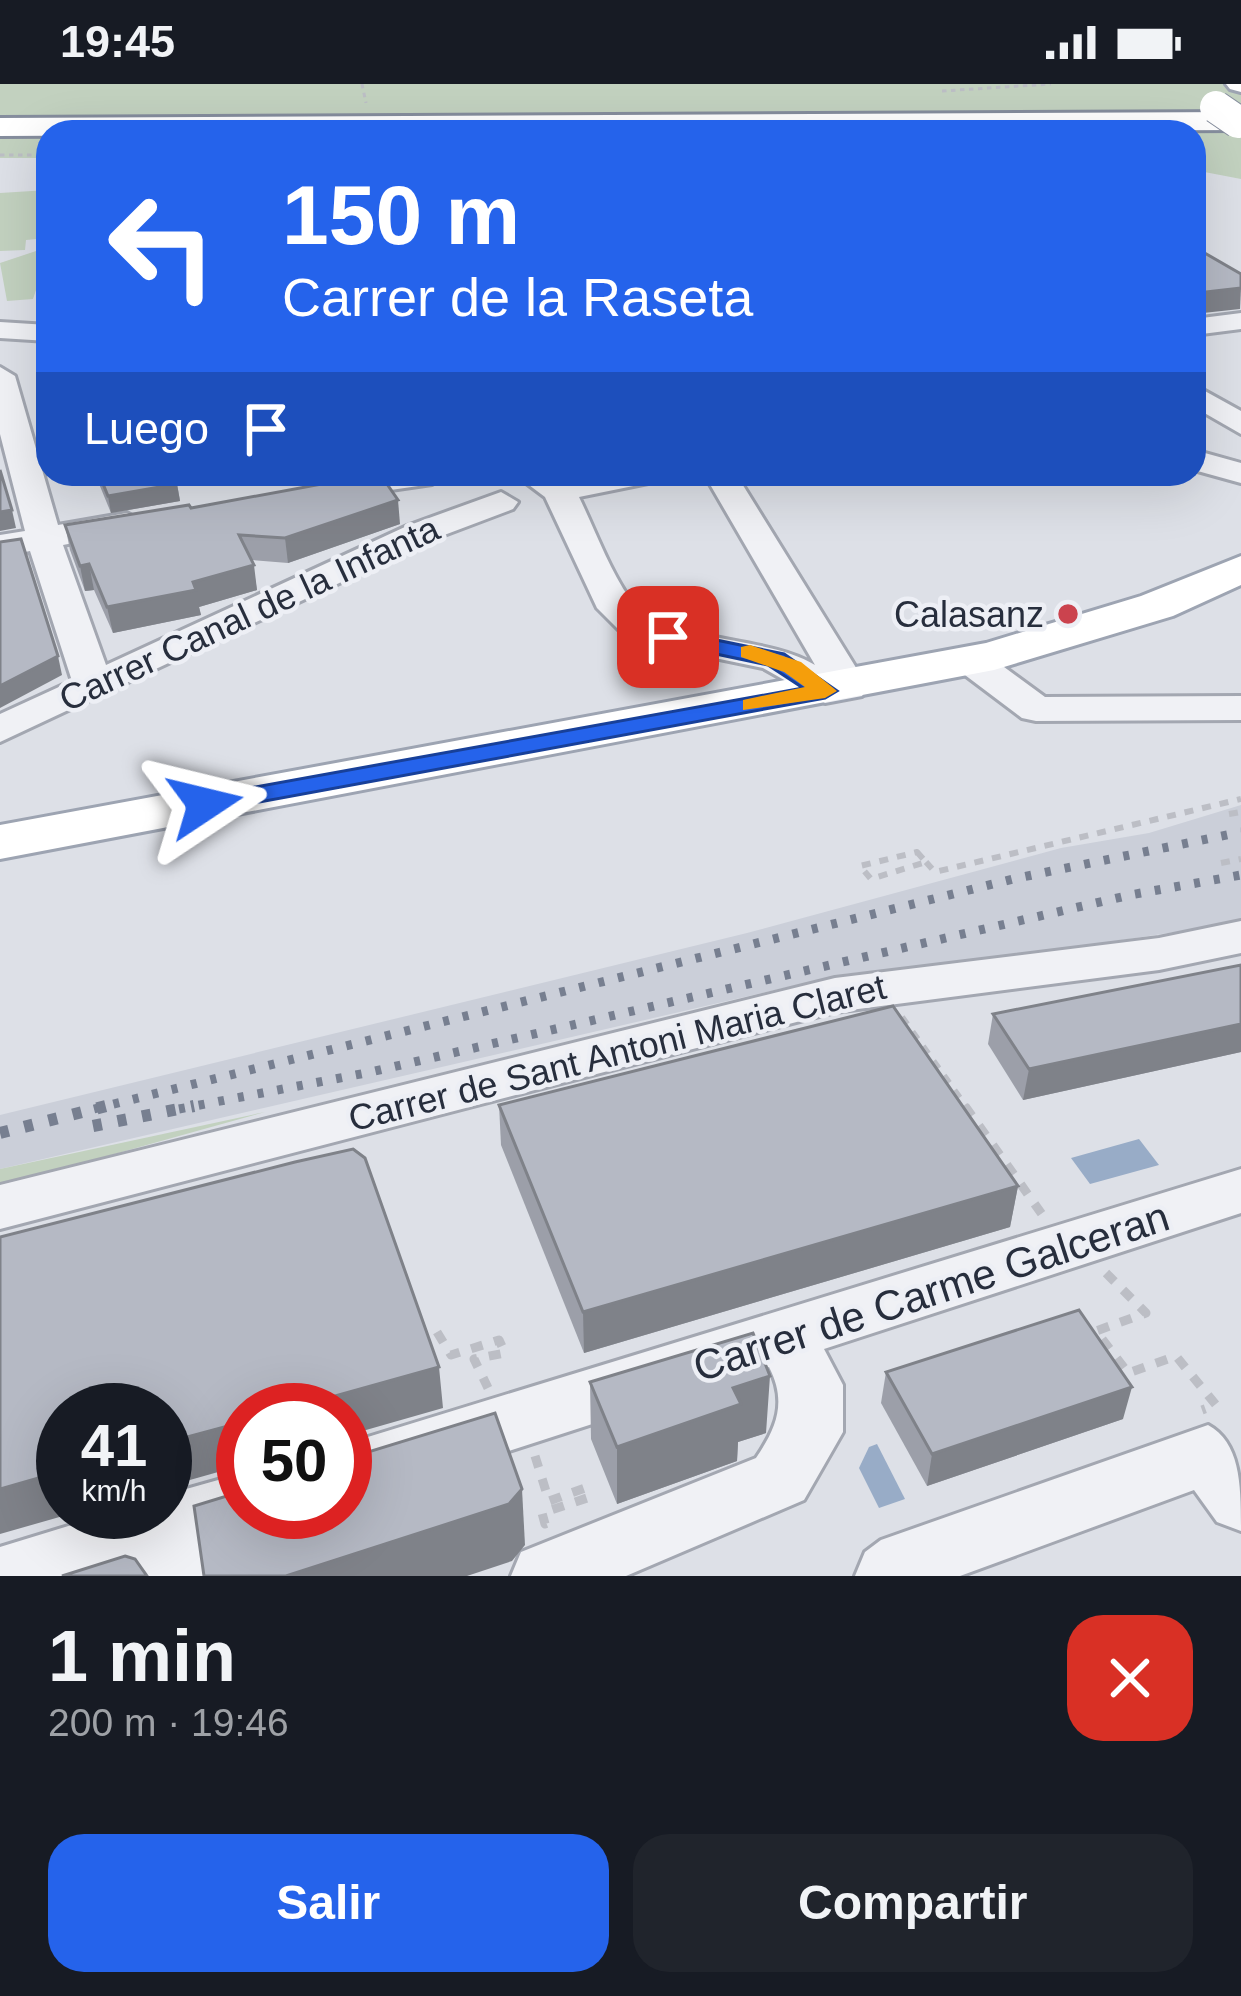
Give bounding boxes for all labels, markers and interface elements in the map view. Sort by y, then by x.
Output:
text: 19:45 [60,16,175,67]
icon: left [84,168,240,324]
text: 150 m [282,168,520,262]
text: Carrer de la Raseta [282,267,753,327]
icon: arrive [233,396,299,462]
text: Luego [84,403,209,454]
street label: Carrer Canal de la Infanta [53,507,446,720]
pin [617,586,719,688]
place label: Calasanz [894,594,1044,635]
marker: Calasanz [1055,601,1081,627]
icon: arrive [635,604,701,670]
position arrow [142,741,268,867]
street label: Carrer de Sant Antoni Maria Claret [344,966,890,1139]
street label: Carrer de Carme Galceran [687,1192,1175,1391]
speed limit sign: 50 [216,1383,372,1539]
text: 41 [81,1412,147,1479]
text: km/h [81,1474,147,1507]
button: close [1067,1615,1193,1741]
text: 1 min [48,1616,236,1696]
text: 200 m · 19:46 [48,1701,289,1744]
button: Salir [48,1834,609,1972]
button: Compartir [633,1834,1193,1972]

